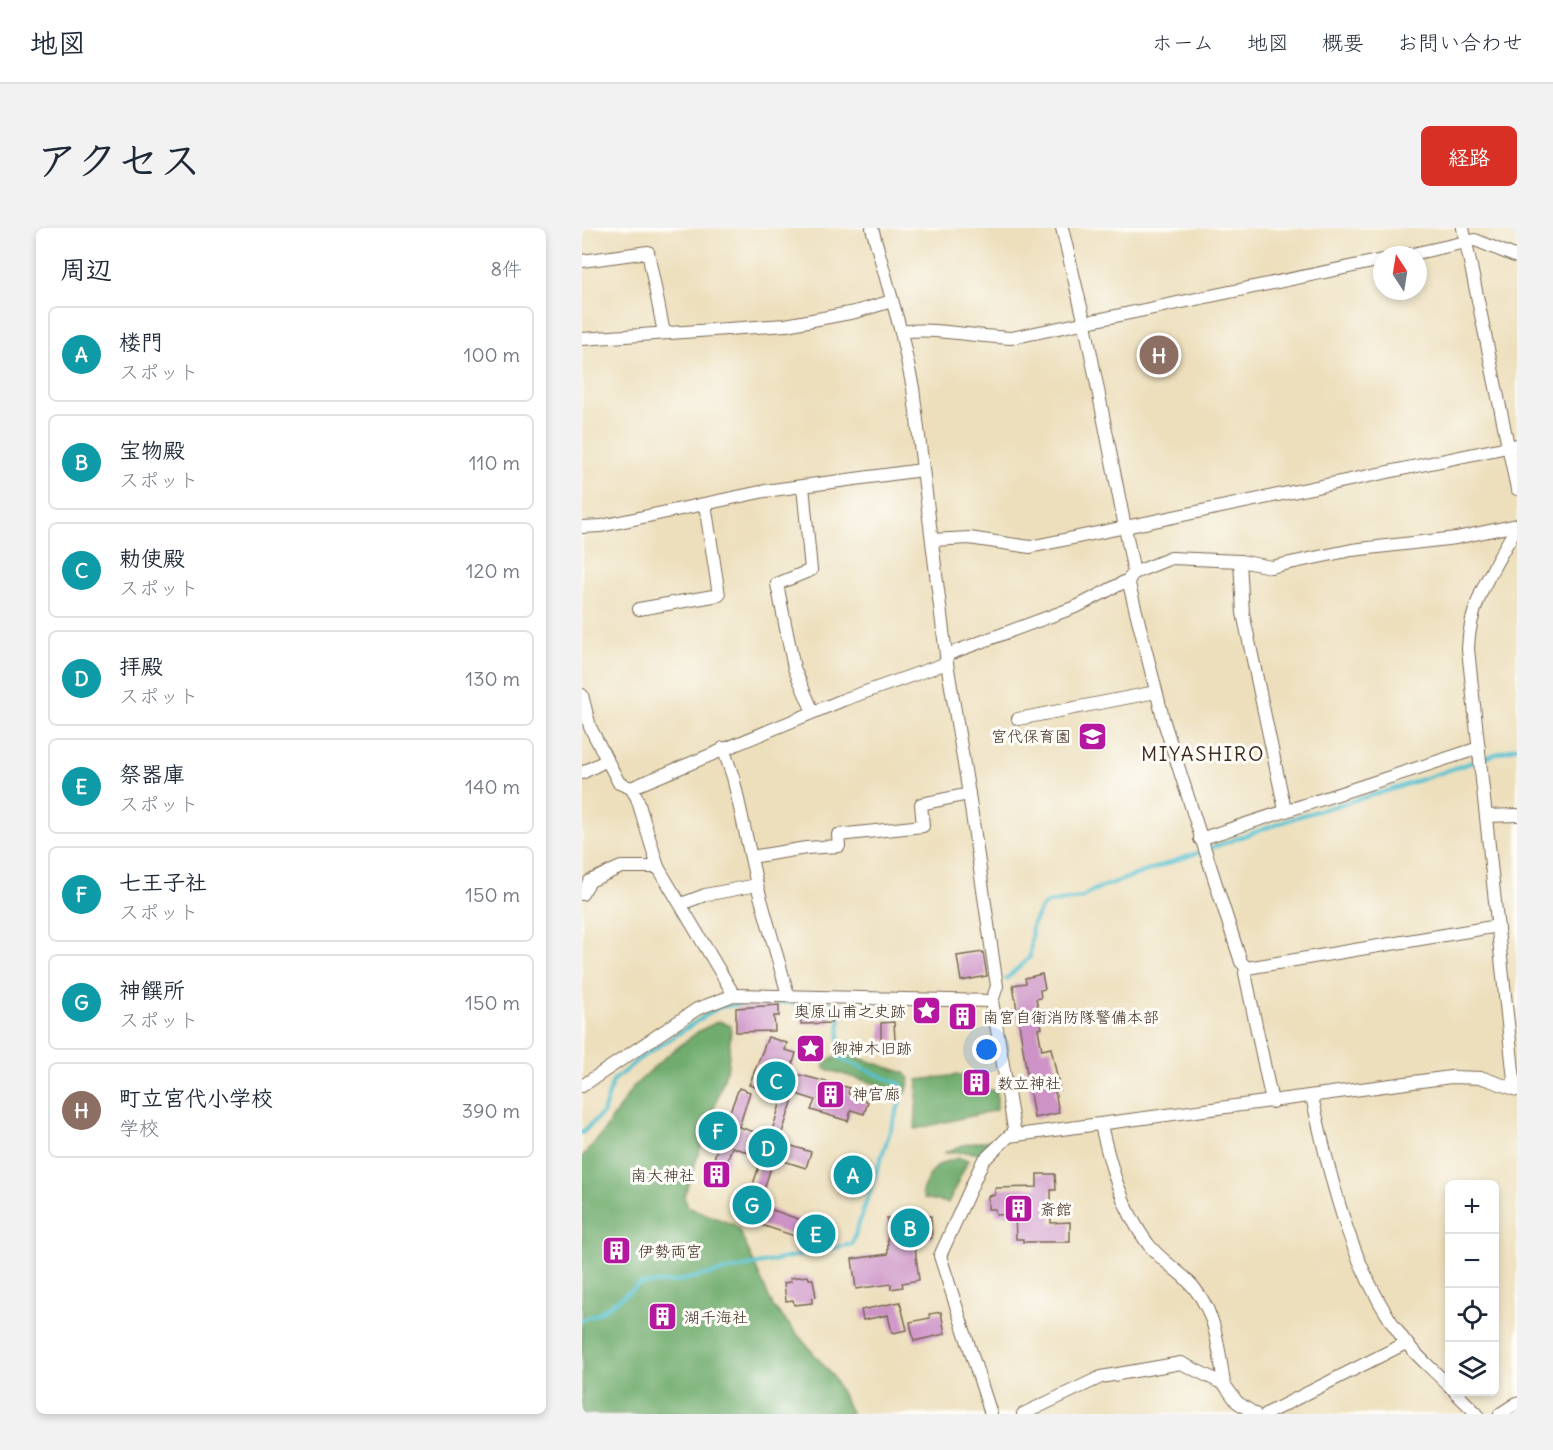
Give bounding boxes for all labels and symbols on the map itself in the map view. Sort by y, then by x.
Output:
north arrow [1373,246,1427,300]
pin: H [1140,332,1178,378]
school or university icon: 宮代保育園 [1076,720,1108,752]
place label: 宮代保育園 [991,726,1071,746]
district label: MIYASHIRO [1141,741,1265,766]
place icon: 奥原山甫之史跡 [911,995,943,1027]
place label: 奥原山甫之史跡 [794,1001,906,1021]
building icon: 南宮自衛消防隊警備本部 [946,1001,978,1033]
place label: 南宮自衛消防隊警備本部 [983,1007,1159,1027]
place icon: 御神木旧跡 [795,1032,827,1064]
your location [972,1035,1001,1064]
place label: 御神木旧跡 [832,1038,912,1058]
pin: C [756,1058,796,1104]
building icon: 数立神社 [960,1067,992,1099]
place label: 数立神社 [997,1073,1061,1093]
building icon: 神官廊 [815,1078,847,1110]
place label: 神官廊 [852,1084,900,1104]
pin: F [698,1108,738,1154]
pin: D [748,1126,788,1170]
pin: A [834,1152,872,1198]
building icon: 南大神社 [700,1159,732,1191]
place label: 南大神社 [631,1165,695,1185]
pin: G [732,1182,772,1228]
building icon: 斎館 [1003,1193,1035,1225]
place label: 斎館 [1040,1199,1072,1219]
pin: B [890,1206,930,1250]
pin: E [796,1212,836,1256]
building icon: 伊勢両宮 [601,1235,633,1267]
place label: 伊勢両宮 [638,1241,702,1261]
building icon: 湖千海社 [647,1301,679,1333]
place label: 湖千海社 [684,1307,748,1327]

